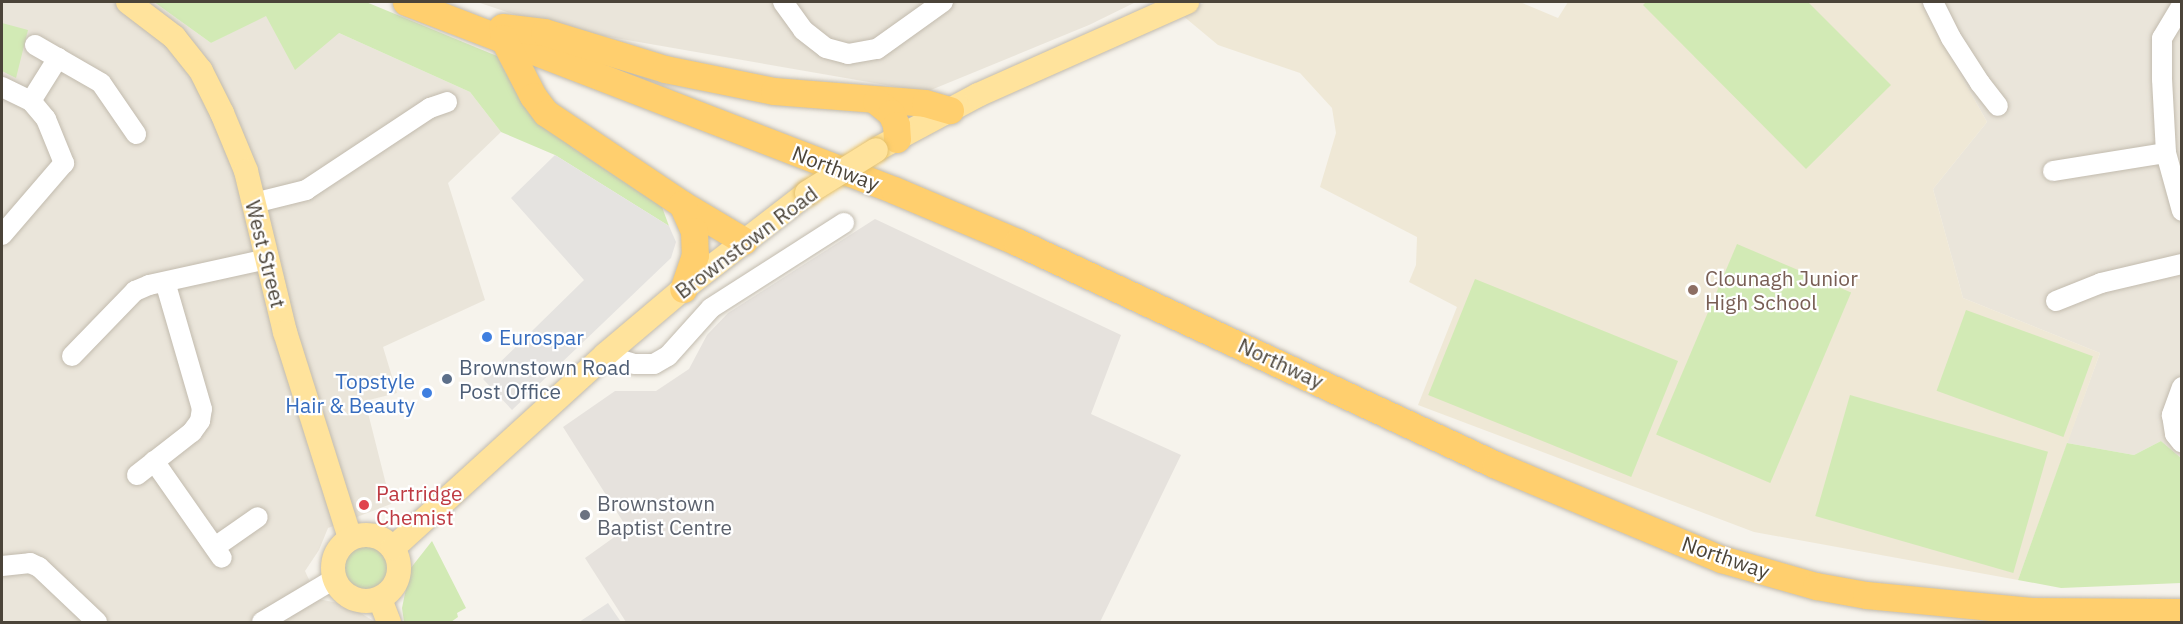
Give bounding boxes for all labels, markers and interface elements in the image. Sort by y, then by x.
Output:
street label: Northway [789,140,883,196]
street label: Brownstown Road [670,180,822,304]
street label: West Street [240,198,292,310]
place label: Clounagh Junior High School [1705,265,1858,315]
marker: Clounagh Junior High School [1686,283,1700,297]
place label: Eurospar [499,324,584,350]
marker: Eurospar [480,330,494,344]
street label: Northway [1234,332,1328,394]
place label: Brownstown Road Post Office [459,354,630,404]
place label: Topstyle Hair & Beauty [285,368,415,418]
marker: Brownstown Road Post Office [440,372,454,386]
marker: Topstyle Hair & Beauty [420,386,434,400]
place label: Partridge Chemist [376,480,463,530]
place label: Brownstown Baptist Centre [597,490,732,540]
marker: Partridge Chemist [357,498,371,512]
marker: Brownstown Baptist Centre [578,508,592,522]
street label: Northway [1679,530,1773,584]

